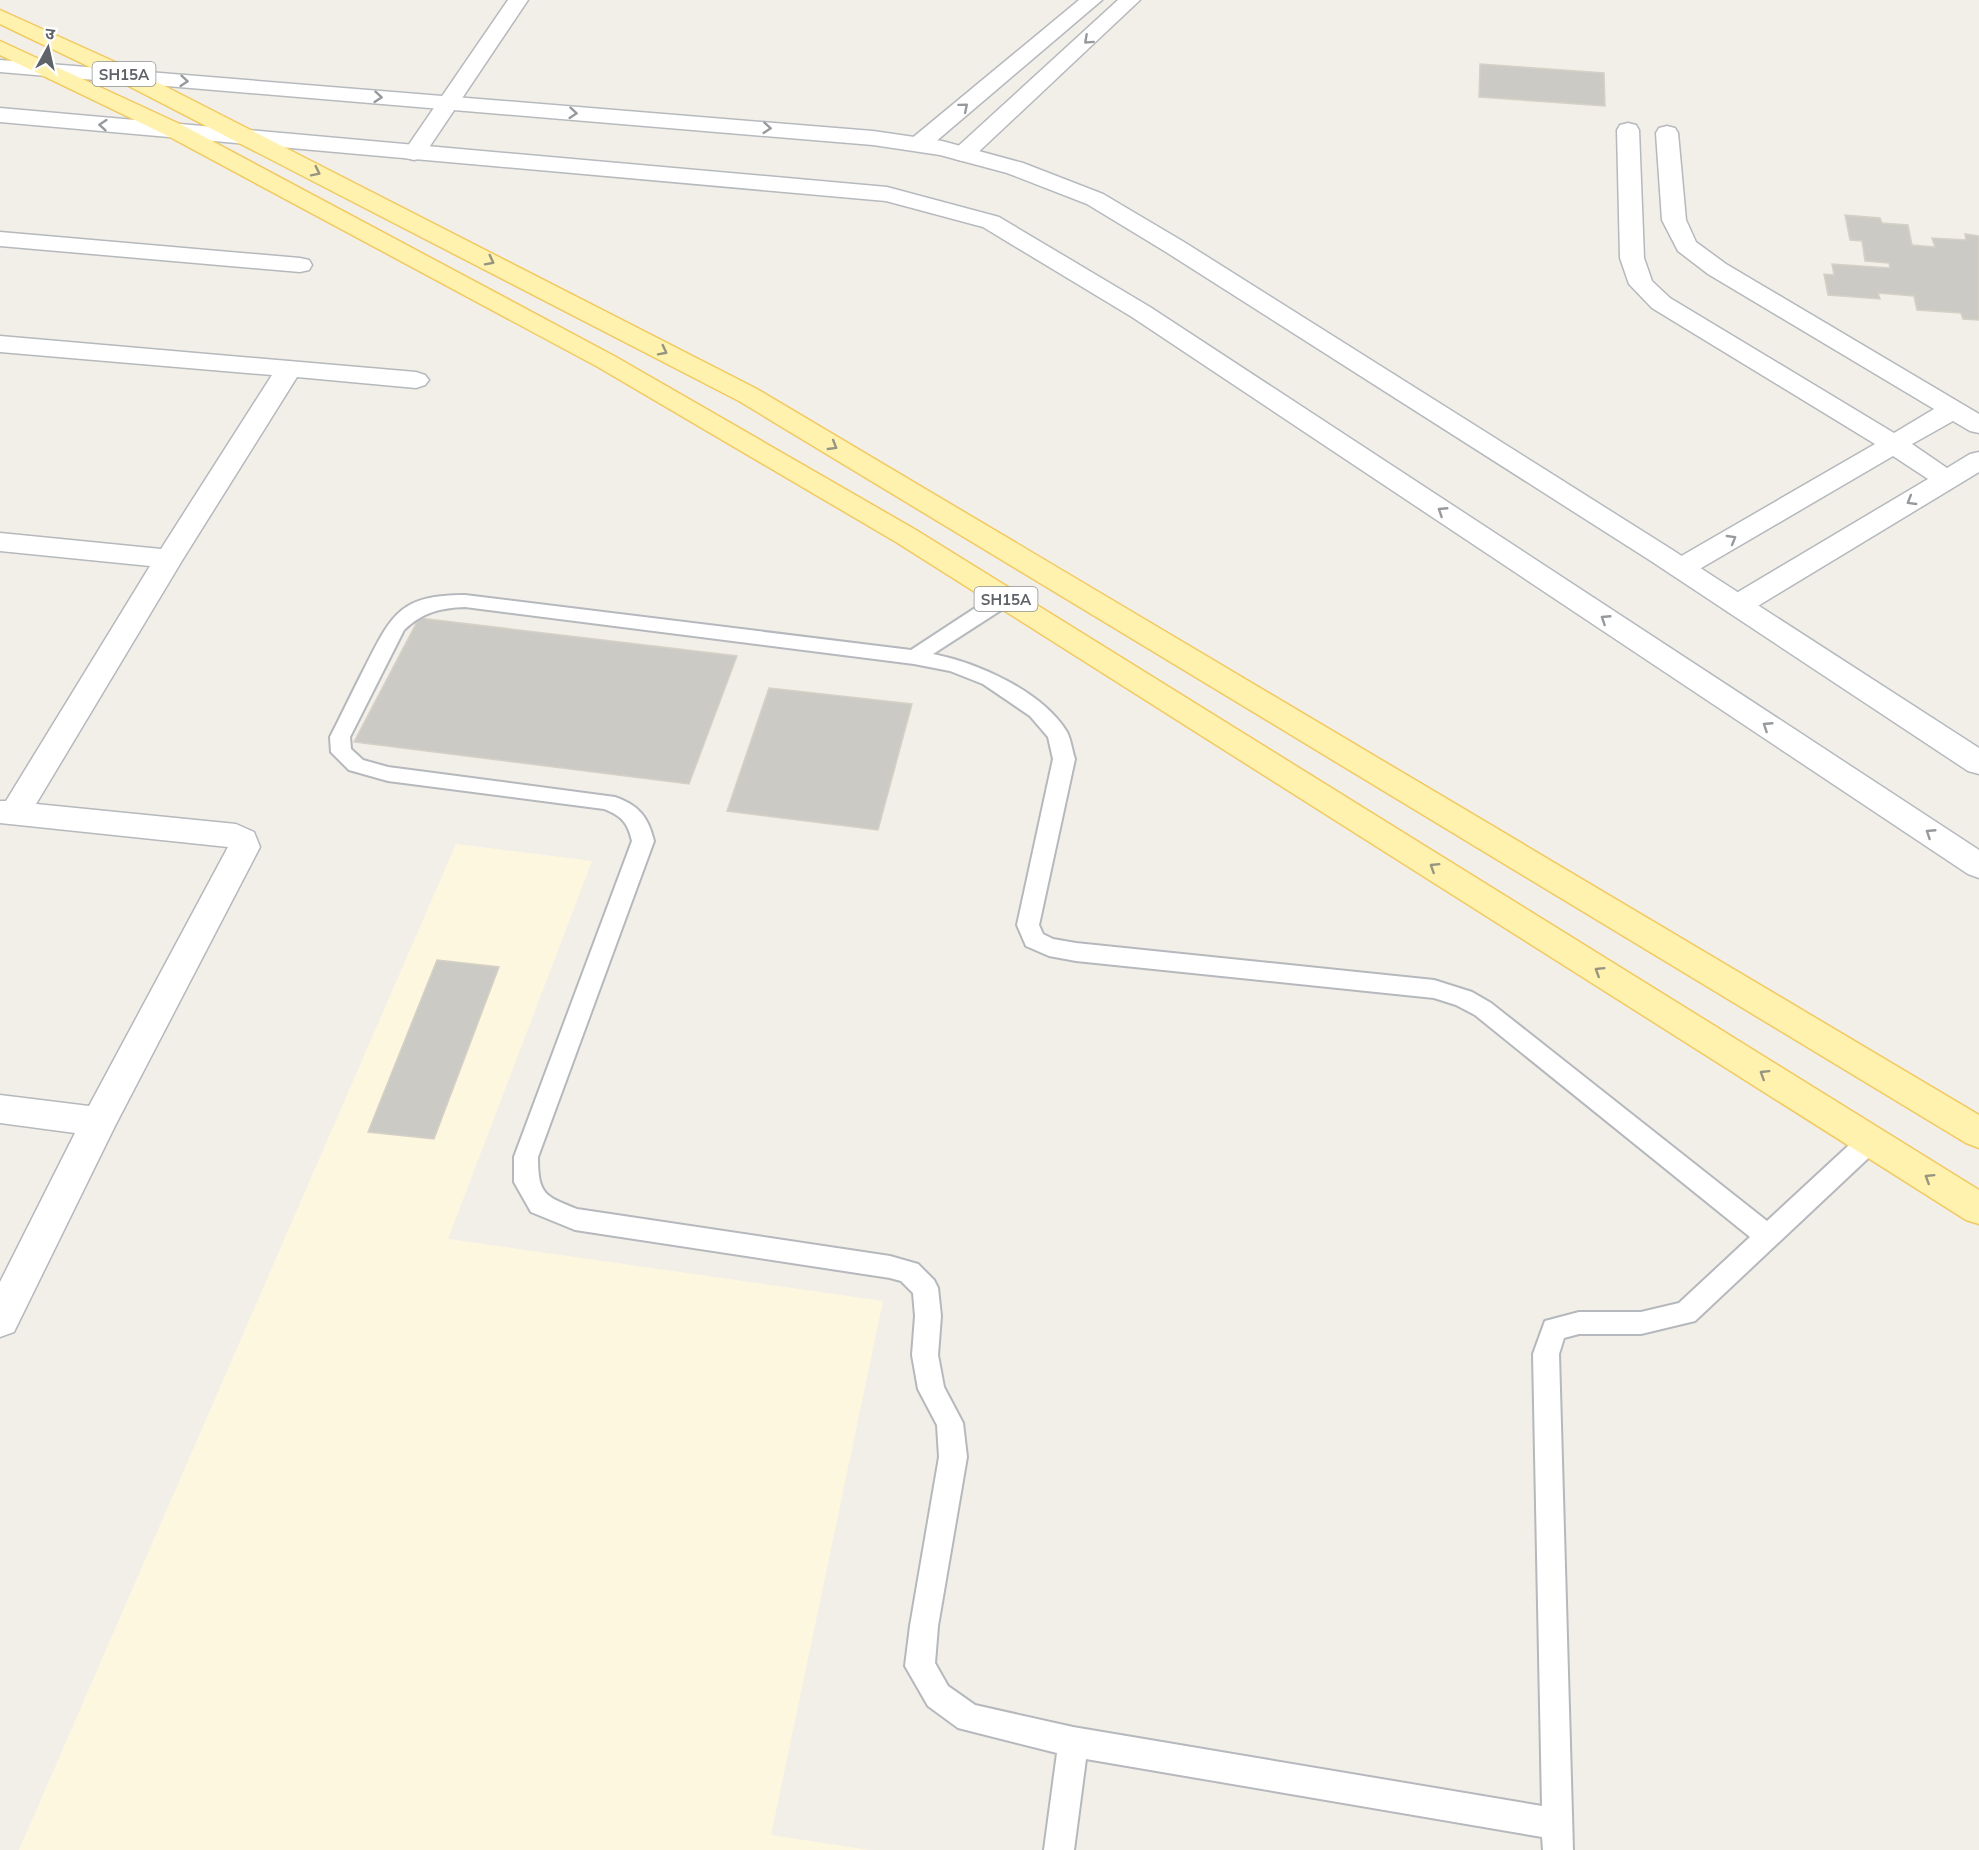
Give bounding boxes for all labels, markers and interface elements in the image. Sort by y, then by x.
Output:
north arrow [18,18,78,78]
text: उ [44,23,57,44]
one-way arrow [1084,33,1094,44]
road number: SH15A [92,62,156,86]
one-way arrow [179,74,188,87]
one-way arrow [374,90,383,103]
one-way arrow [957,103,968,114]
one-way arrow [568,106,577,119]
one-way arrow [98,119,107,132]
one-way arrow [763,122,772,135]
one-way arrow [310,165,321,177]
one-way arrow [483,254,494,266]
one-way arrow [657,344,667,355]
one-way arrow [827,438,837,450]
one-way arrow [1907,494,1917,506]
one-way arrow [1438,507,1449,518]
one-way arrow [1725,534,1736,546]
road number: SH15A [974,587,1038,611]
one-way arrow [1600,615,1611,626]
one-way arrow [1763,722,1774,733]
one-way arrow [1926,829,1936,841]
one-way arrow [1430,863,1441,874]
one-way arrow [1595,966,1605,978]
one-way arrow [1760,1070,1771,1081]
one-way arrow [1925,1173,1935,1185]

